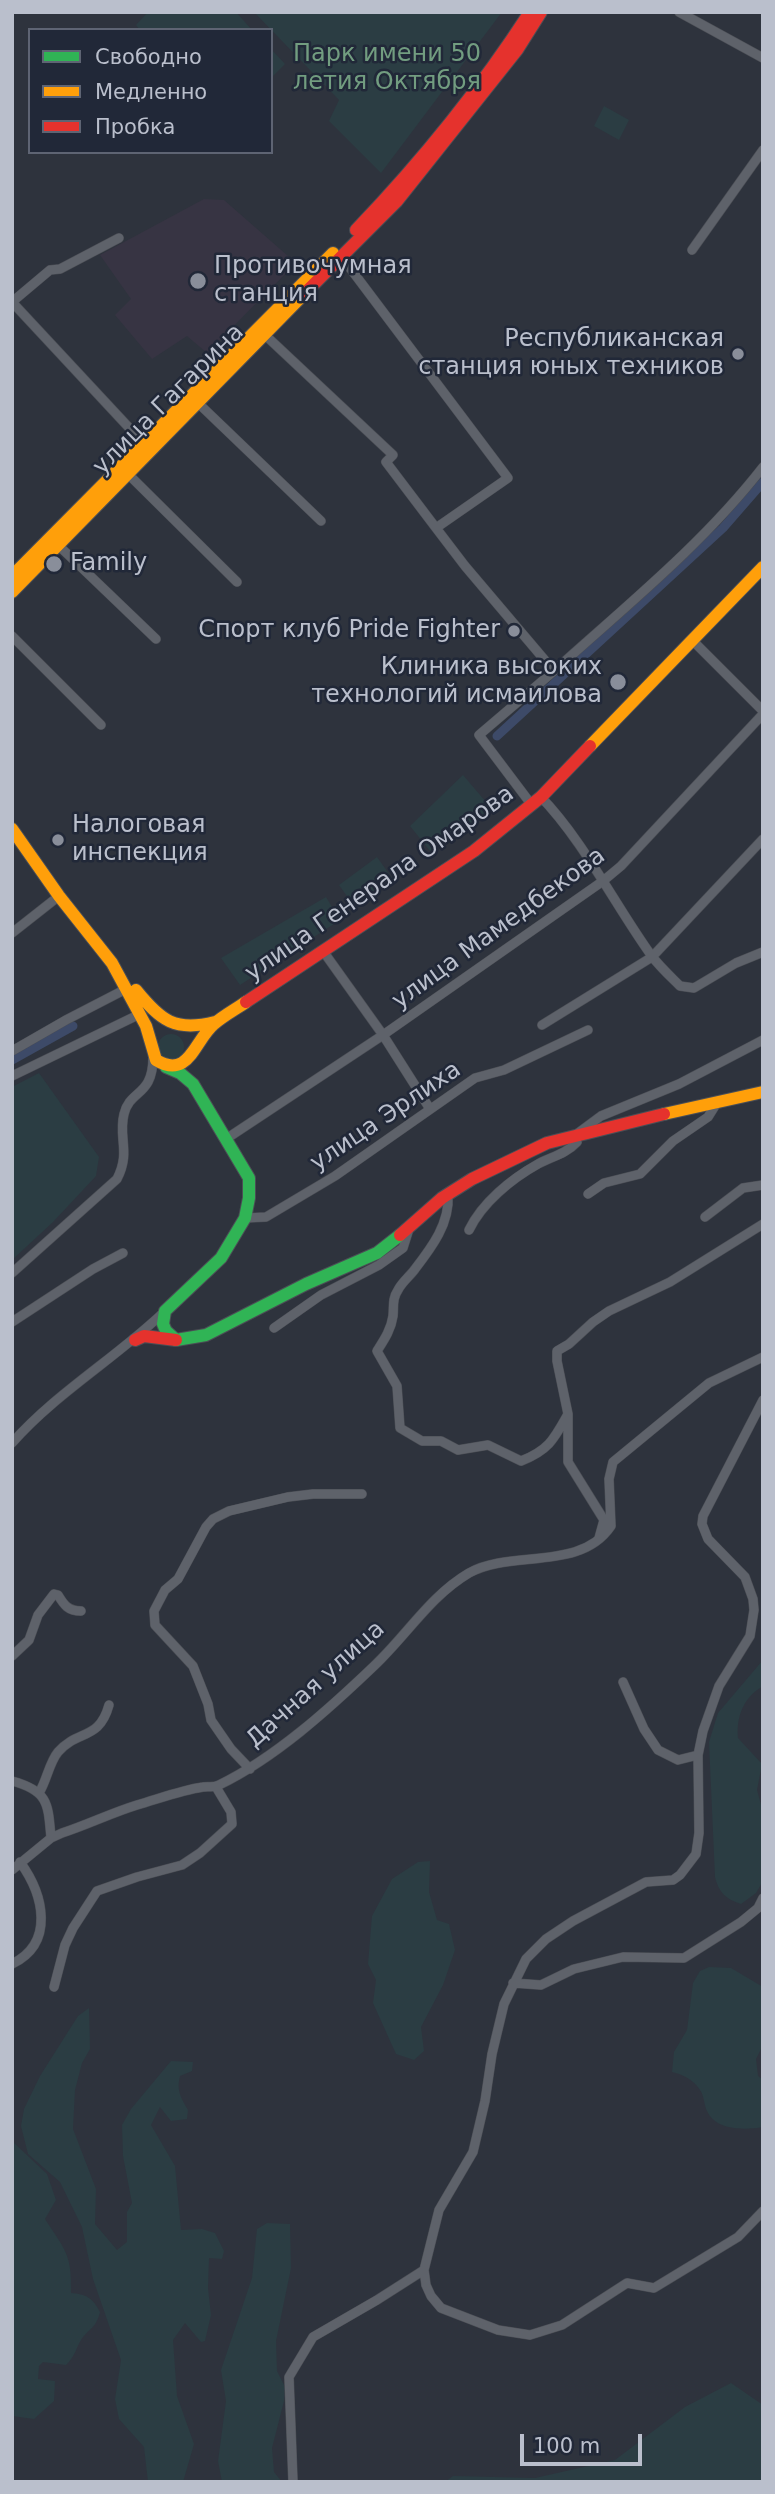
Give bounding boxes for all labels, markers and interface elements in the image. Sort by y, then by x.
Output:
legend [28,28,273,154]
park label: Парк имени 50 летия Октября [293,41,481,97]
text: Свободно [95,45,202,69]
text: Медленно [95,80,207,104]
text: Пробка [95,115,175,139]
place label: Противочумная станция [214,253,412,309]
marker: Противочумная станция [188,271,208,291]
street label: улица Гагарина [88,319,250,481]
place label: Республиканская станция юных техников [418,326,724,382]
marker: Республиканская станция юных техников [730,346,746,362]
place label: Family [70,550,147,578]
marker: Family [44,554,64,574]
place label: Спорт клуб Pride Fighter [198,617,500,645]
marker: Спорт клуб Pride Fighter [506,623,522,639]
place label: Клиника высоких технологий исмаилова [311,654,602,710]
marker: Клиника высоких технологий исмаилова [608,672,628,692]
street label: улица Генерала Омарова [240,780,520,988]
place label: Налоговая инспекция [72,812,208,868]
marker: Налоговая инспекция [50,832,66,848]
street label: улица Мамедбекова [387,842,611,1016]
street label: улица Эрлиха [305,1056,467,1178]
street label: Дачная улица [241,1615,391,1755]
scale bar [523,2420,646,2464]
text: 100 m [533,2434,600,2458]

